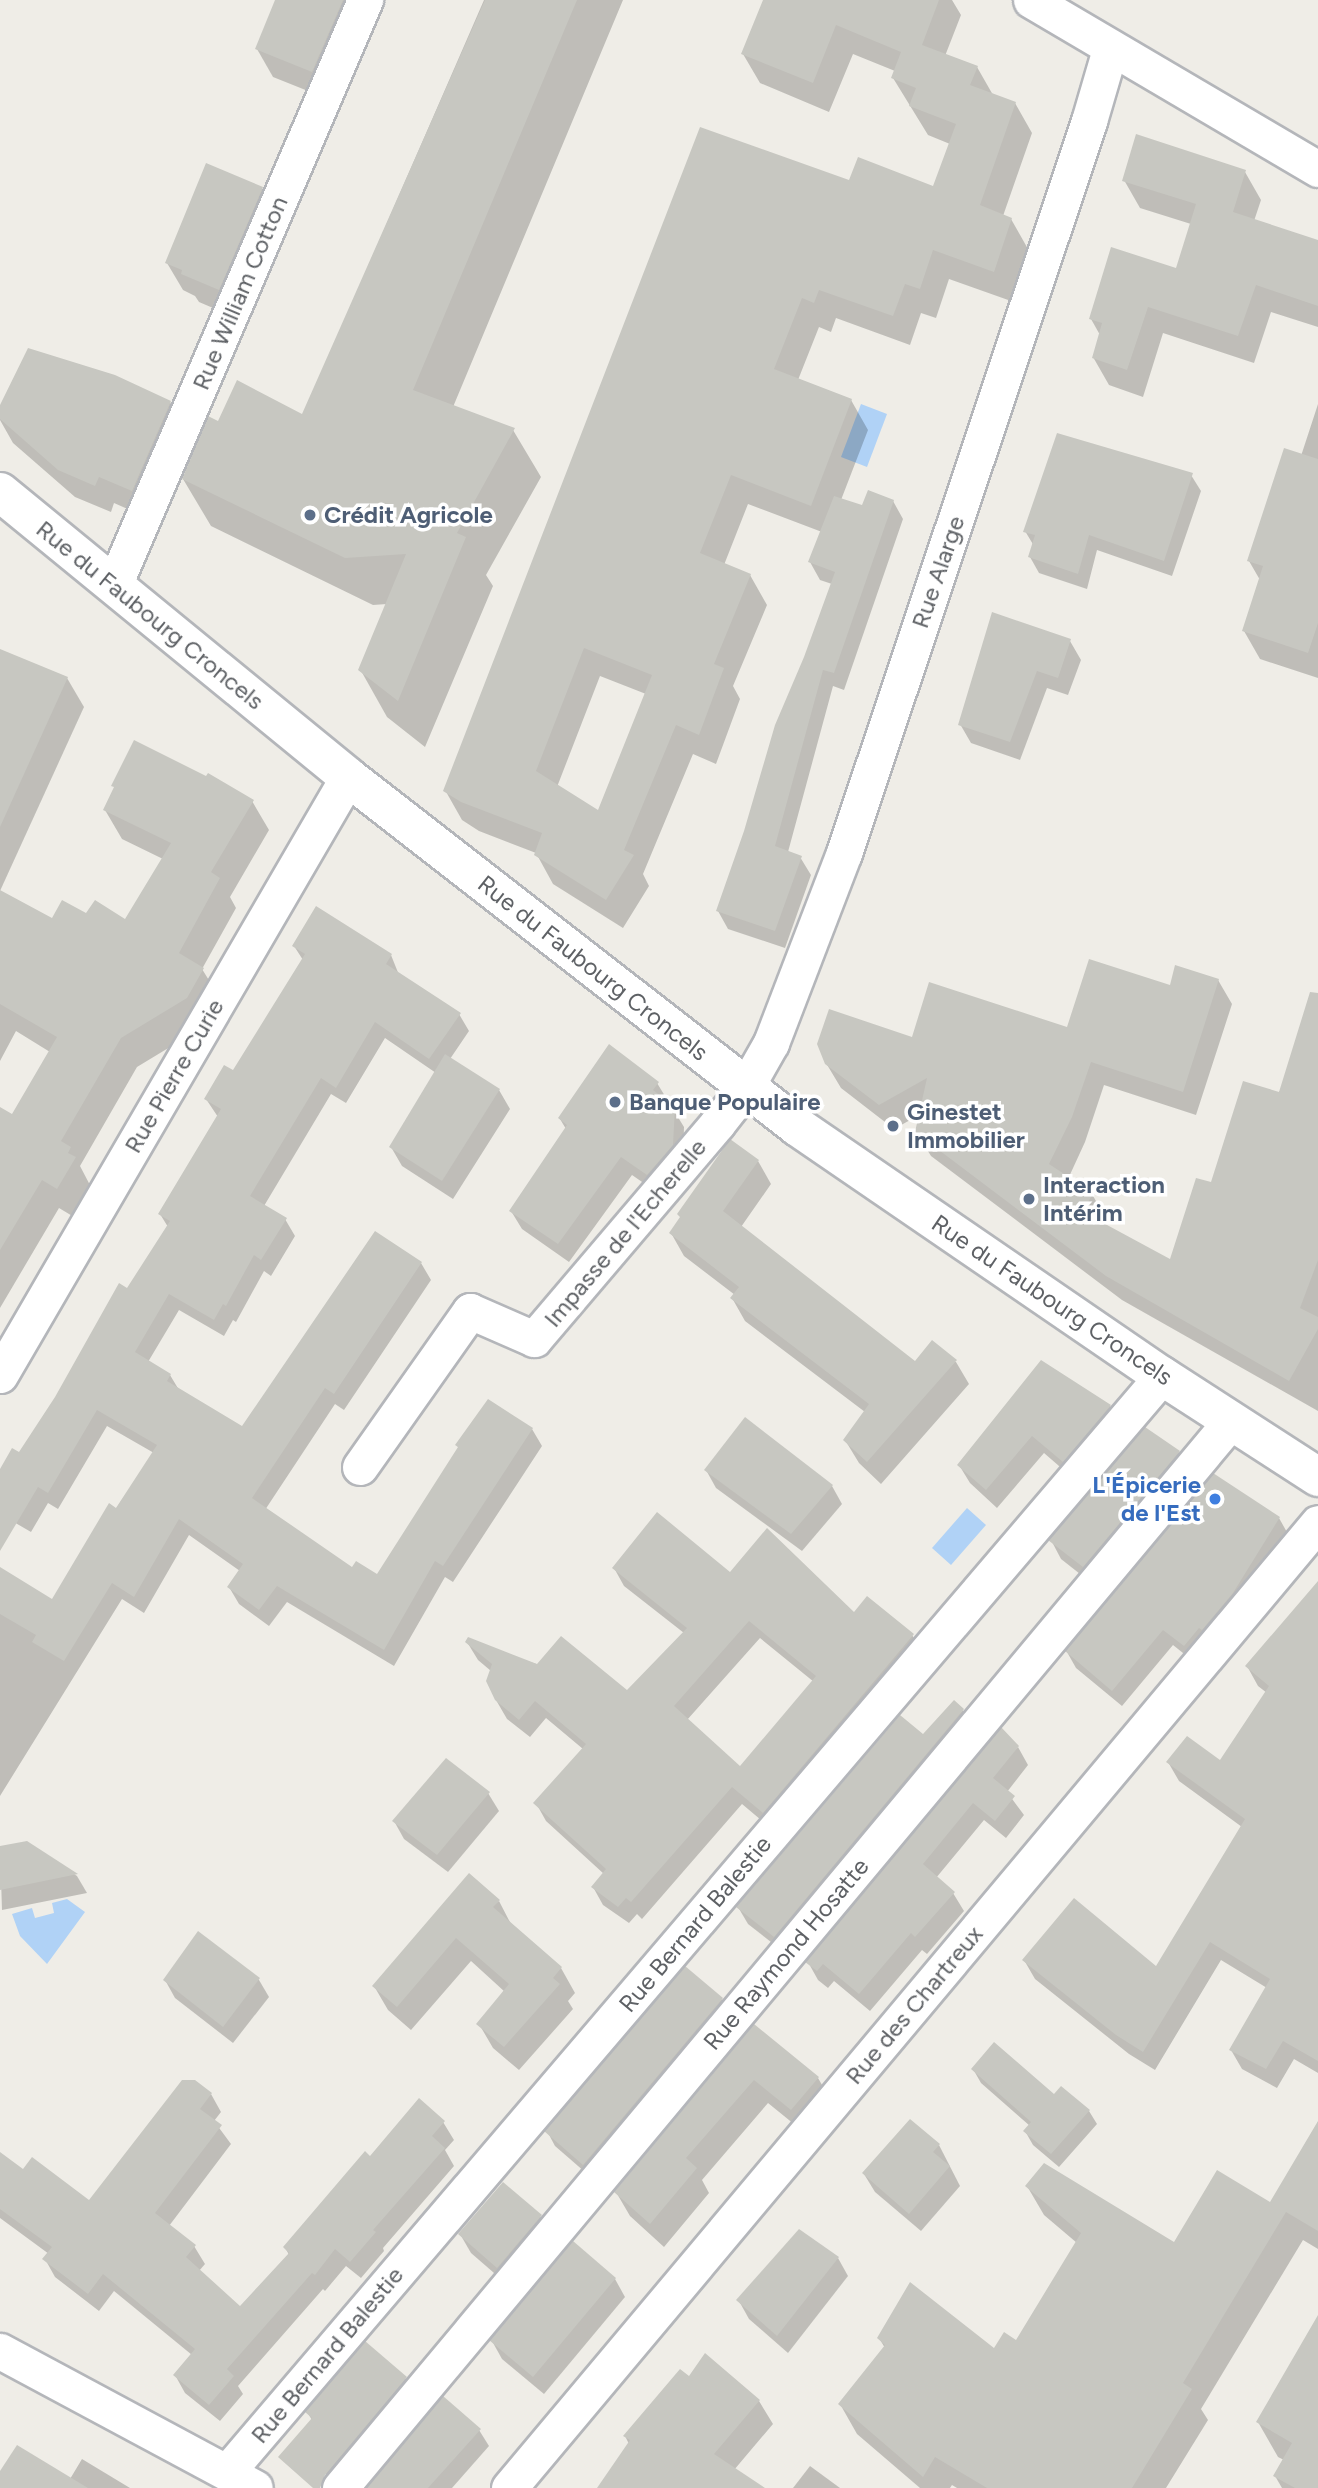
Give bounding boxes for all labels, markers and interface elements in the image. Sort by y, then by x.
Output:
street label: Rue William Cotton [186,192,294,394]
place label: Crédit Agricole [324,501,493,529]
marker: Crédit Agricole [302,507,318,523]
street label: Rue Alarge [905,512,971,632]
street label: Rue du Faubourg Croncels [31,514,269,716]
street label: Rue du Faubourg Croncels [472,869,714,1067]
street label: Rue Pierre Curie [118,994,230,1158]
place label: Banque Populaire [629,1088,821,1116]
marker: Banque Populaire [607,1094,623,1110]
place label: Ginestet Immobilier [907,1098,1025,1154]
marker: Ginestet Immobilier [885,1118,901,1134]
street label: Impasse de l'Echerelle [538,1133,712,1333]
place label: Interaction Intérim [1043,1171,1165,1227]
marker: Interaction Intérim [1021,1191,1037,1207]
street label: Rue du Faubourg Croncels [926,1209,1178,1391]
place label: L'Épicerie de l'Est [1092,1471,1201,1527]
marker: L'Épicerie de l'Est [1207,1491,1223,1507]
street label: Rue Bernard Balestie [613,1830,777,2018]
street label: Rue Raymond Hosatte [697,1852,875,2056]
street label: Rue des Chartreux [839,1920,989,2090]
street label: Rue Bernard Balestie [245,2261,409,2449]

